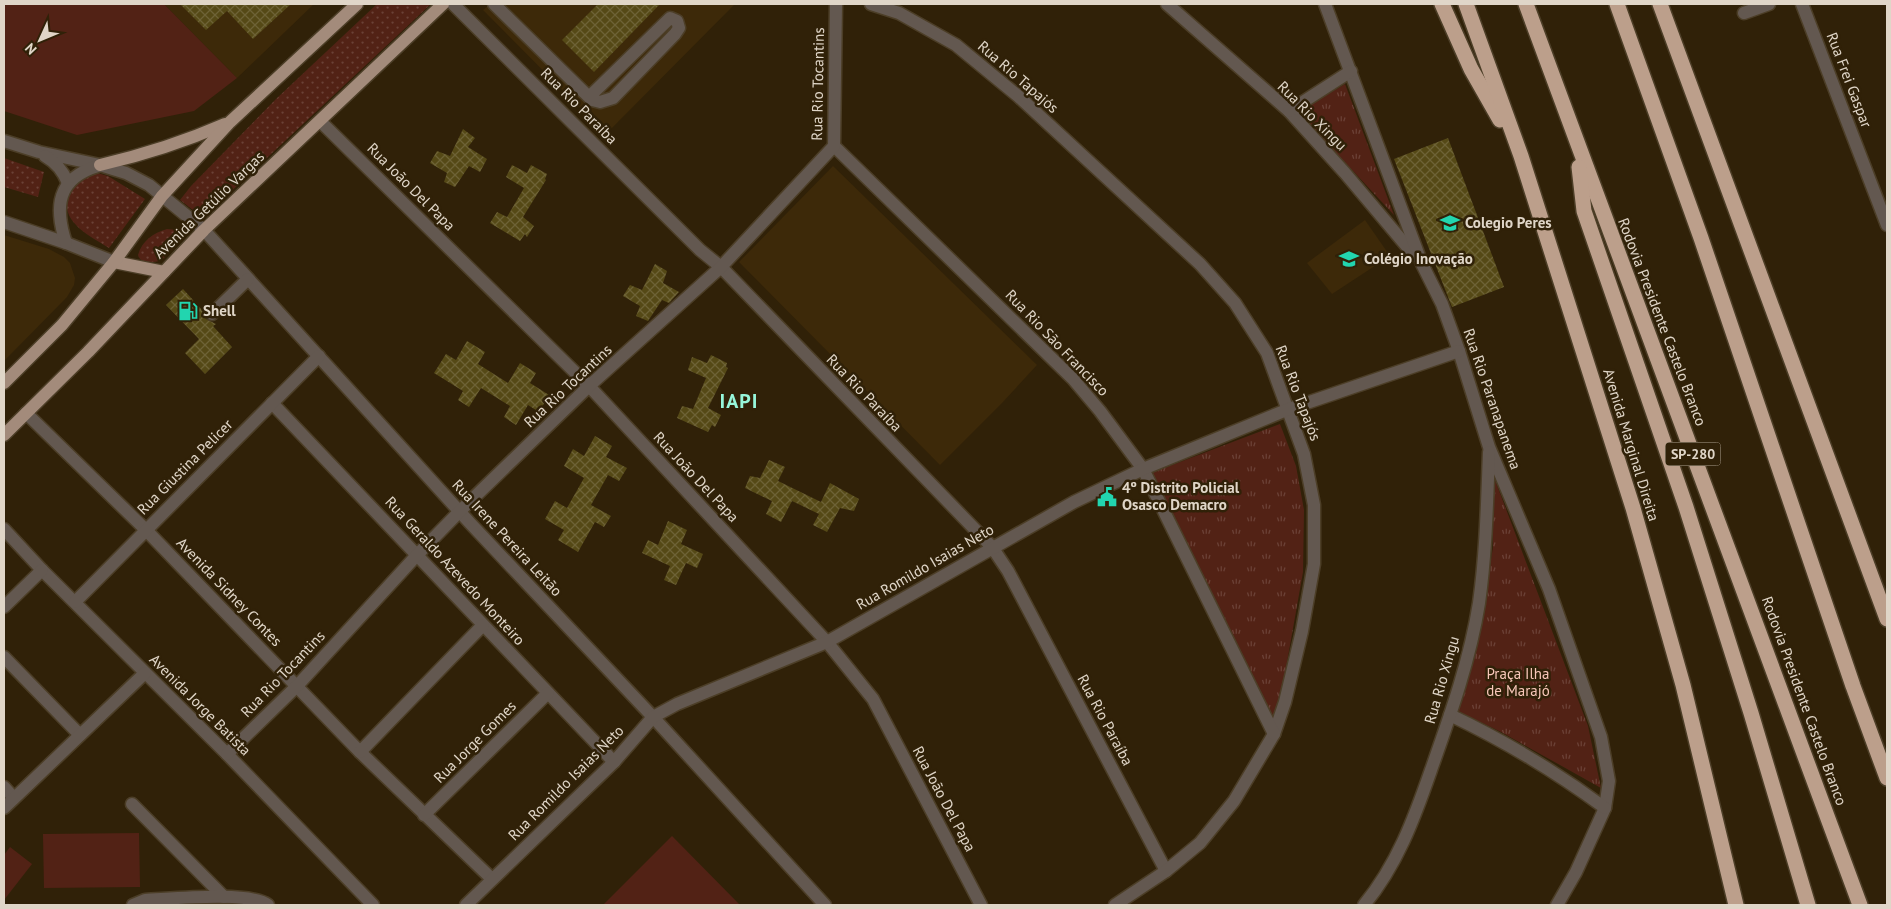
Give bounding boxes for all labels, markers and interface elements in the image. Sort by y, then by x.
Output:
north arrow [15,15,65,65]
street label: Rua Rio Tocantins [807,27,828,141]
street label: Rua Frei Gaspar [1823,30,1876,130]
street label: Rua Rio Tapajós [974,36,1063,117]
text: N [21,39,40,59]
street label: Rua Rio Paraíba [537,63,622,148]
street label: Rua Rio Xingu [1274,77,1351,154]
street label: Rua João Del Papa [363,139,459,235]
street label: Avenida Getúlio Vargas [149,147,268,262]
school or university icon: Colegio Peres [1439,212,1461,234]
place label: Colegio Peres [1465,213,1552,232]
street label: Rodovia Presidente Castelo Branco [1614,215,1711,428]
school or university icon: Colégio Inovação [1338,248,1360,270]
place label: Colégio Inovação [1364,249,1473,268]
street label: Rua Rio São Francisco [1002,285,1113,400]
fuel station icon: Shell [177,300,199,322]
place label: Shell [203,301,236,320]
street label: Rua Rio Paranapanema [1459,326,1526,472]
street label: Rua Rio Tocantins [520,340,616,431]
street label: Rua Rio Tapajós [1272,342,1325,443]
street label: Rua Rio Paraíba [823,350,906,435]
street label: Avenida Marginal Direita [1599,366,1664,523]
district label: IAPI [720,388,758,414]
street label: Rua Giustina Pelicer [133,415,237,519]
street label: Rua João Del Papa [650,427,743,526]
road number: SP-280 [1666,442,1720,466]
street label: Rua Irene Pereira Leitão [448,475,567,600]
place label: 4º Distrito Policial Osasco Demacro [1122,478,1240,514]
public building icon: 4º Distrito Policial Osasco Demacro [1096,486,1118,508]
street label: Rua Geraldo Azevedo Monteiro [381,492,529,649]
street label: Rua Romildo Isaias Neto [853,519,997,614]
street label: Avenida Sidney Contes [173,533,286,650]
street label: Rodovia Presidente Castelo Branco [1758,594,1851,808]
street label: Rua Rio Tocantins [236,626,329,721]
street label: Rua Rio Xingu [1420,634,1463,726]
street label: Avenida Jorge Batista [146,650,255,759]
park label: Praça Ilha de Marajó [1486,664,1550,700]
street label: Rua Rio Paraíba [1073,671,1137,769]
street label: Rua Jorge Gomes [429,696,520,787]
street label: Rua Romildo Isaias Neto [504,721,627,844]
street label: Rua João Del Papa [909,743,980,855]

